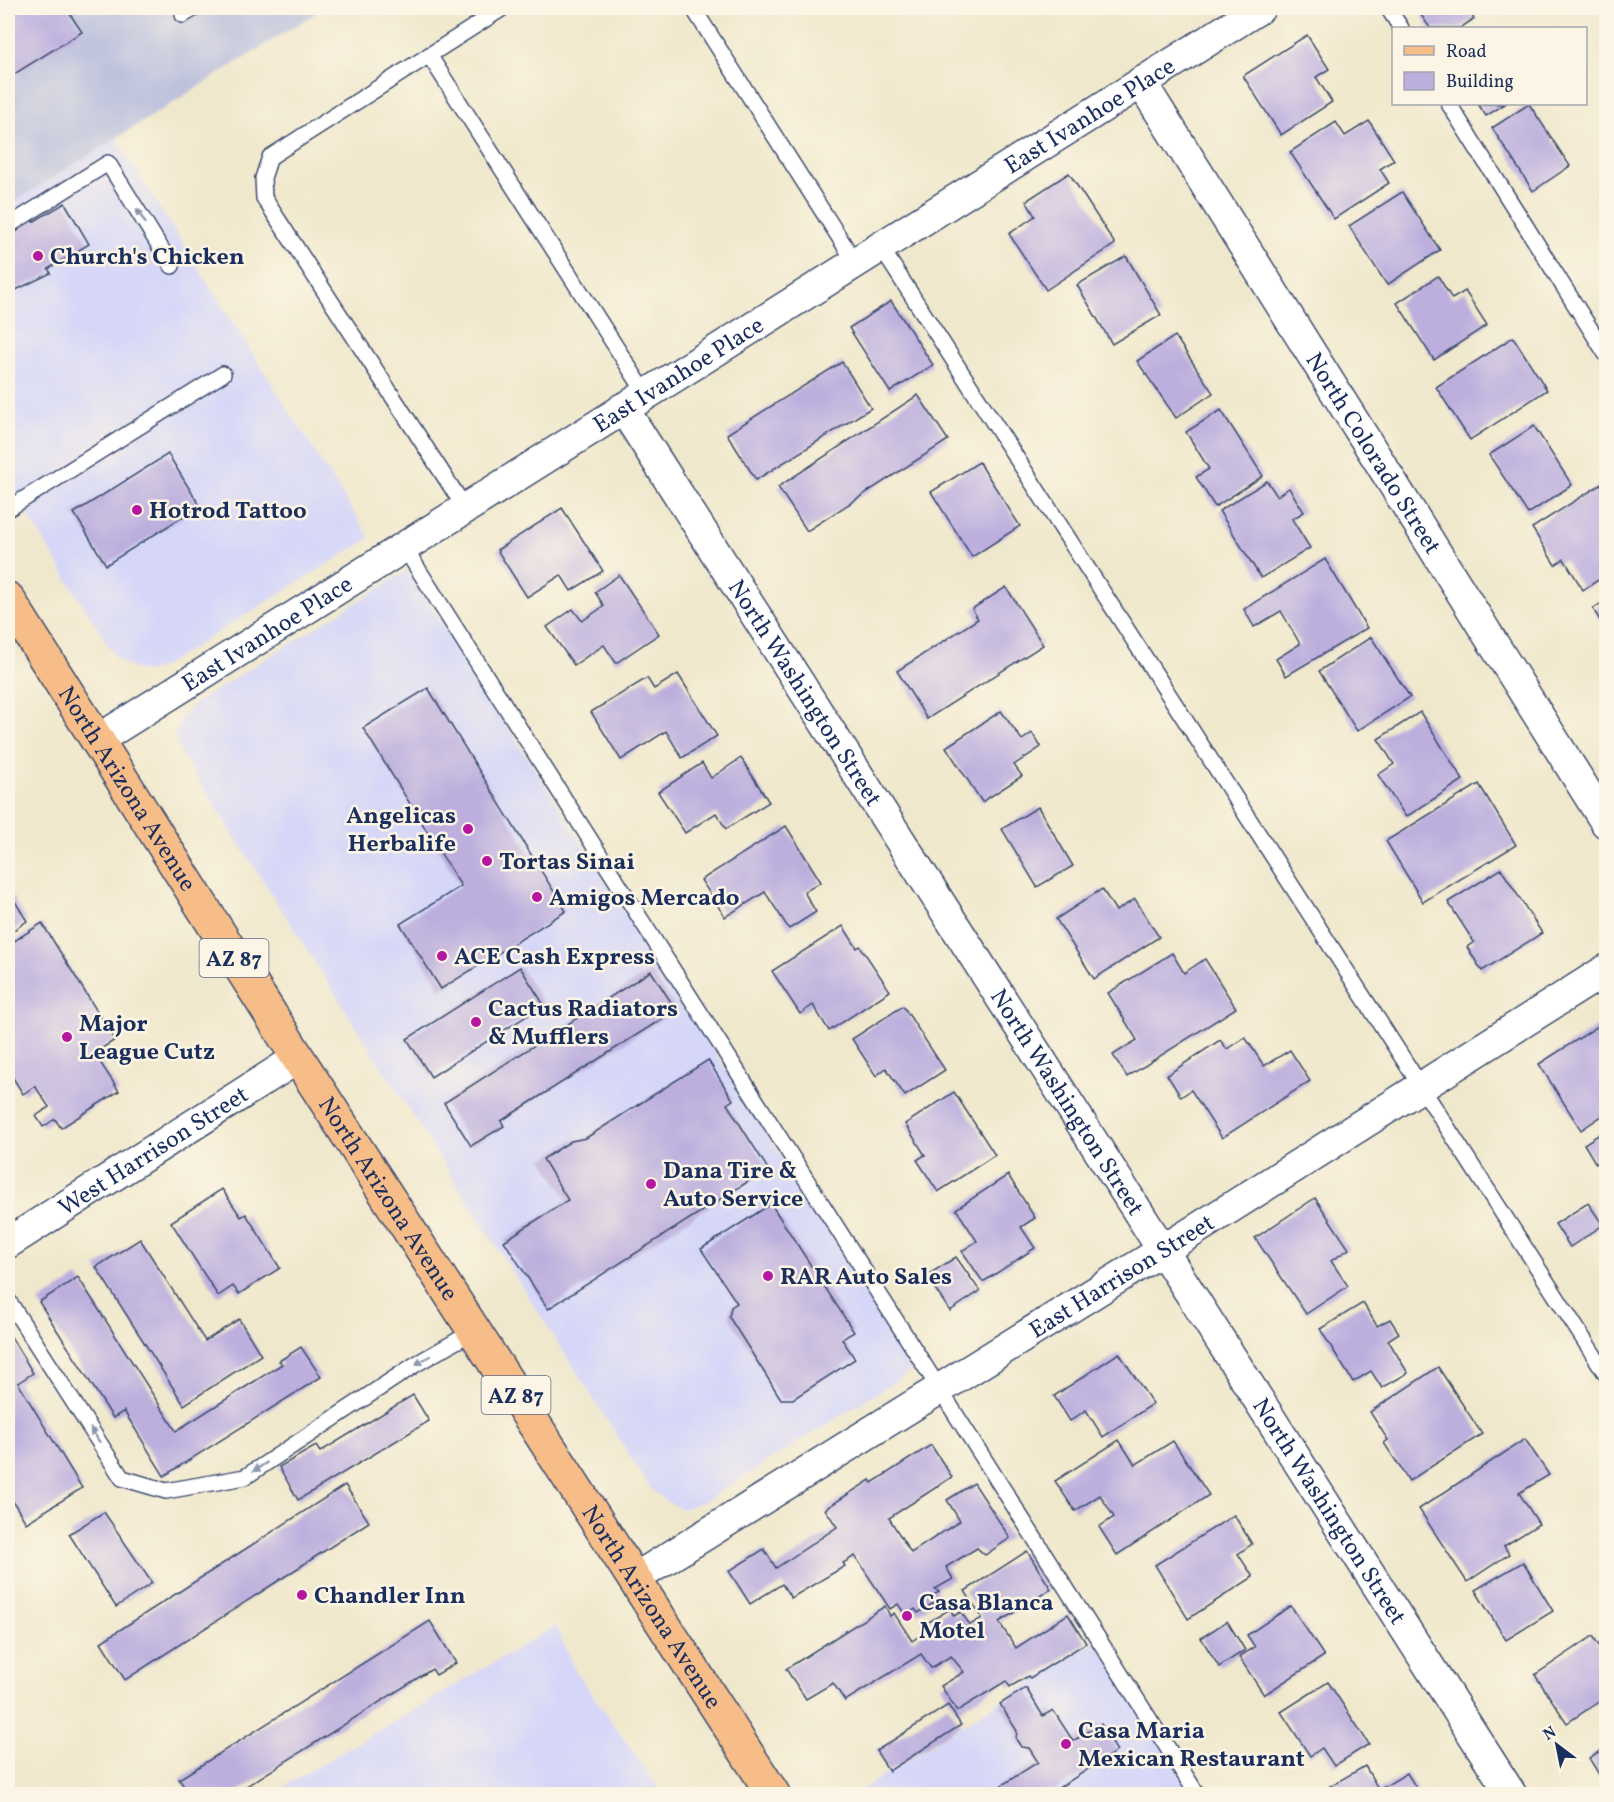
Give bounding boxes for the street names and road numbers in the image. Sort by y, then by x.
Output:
street label: East Ivanhoe Place [999,51,1182,184]
street label: East Ivanhoe Place [587,309,771,443]
street label: North Colorado Street [1296,347,1448,562]
street label: East Ivanhoe Place [176,568,360,702]
street label: North Washington Street [718,574,889,814]
street label: North Arizona Avenue [48,680,204,899]
road number: AZ 87 [200,939,268,977]
street label: North Washington Street [980,983,1151,1223]
street label: West Harrison Street [52,1079,256,1226]
street label: North Arizona Avenue [308,1091,465,1308]
street label: East Harrison Street [1023,1207,1222,1348]
road number: AZ 87 [482,1376,550,1414]
street label: North Washington Street [1243,1392,1413,1632]
street label: North Arizona Avenue [572,1499,729,1717]

